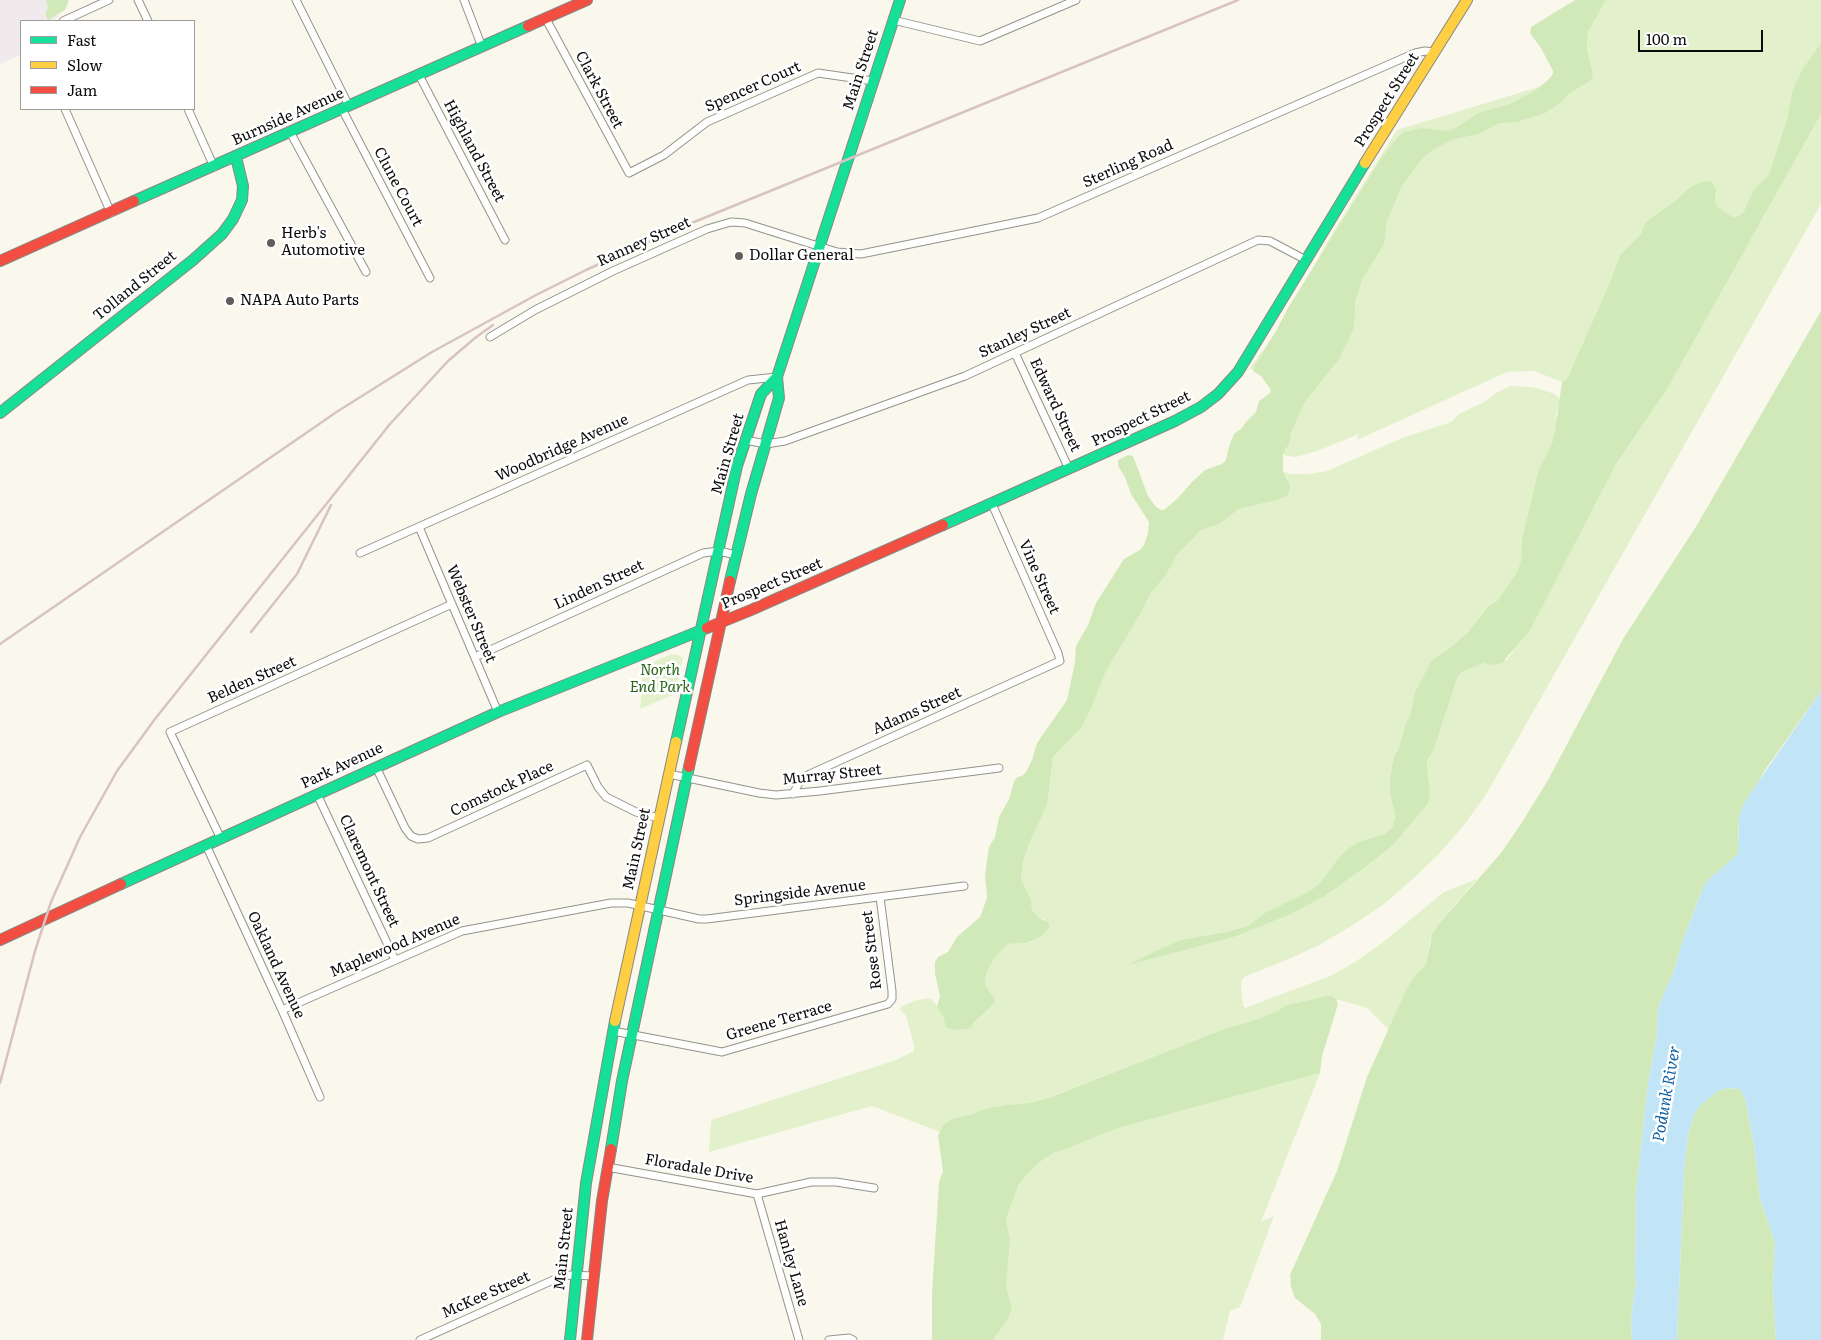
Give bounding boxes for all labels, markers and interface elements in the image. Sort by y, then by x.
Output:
legend [20,20,195,110]
scale bar [1641,20,1766,52]
street label: Main Street [840,27,882,113]
text: 100 m [1646,27,1687,50]
text: Fast [67,28,96,51]
street label: Clark Street [571,48,627,132]
street label: Prospect Street [1351,50,1423,150]
text: Slow [67,53,102,76]
street label: Spencer Court [702,58,804,116]
text: Jam [67,78,97,101]
street label: Burnside Avenue [229,84,347,150]
street label: Highland Street [439,97,509,205]
street label: Sterling Road [1080,136,1176,192]
street label: Clune Court [370,144,426,230]
street label: Ranney Street [595,213,693,271]
place label: Herb's Automotive [281,225,365,260]
marker: Herb's Automotive [265,237,277,249]
street label: Tolland Street [90,247,180,325]
place label: Dollar General [749,247,854,265]
marker: Dollar General [733,250,745,262]
place label: NAPA Auto Parts [240,292,359,310]
marker: NAPA Auto Parts [224,295,236,307]
street label: Stanley Street [976,304,1074,362]
street label: Edward Street [1025,355,1085,455]
street label: Prospect Street [1089,387,1193,451]
street label: Woodbridge Avenue [493,411,631,485]
street label: Main Street [708,411,748,497]
street label: Vine Street [1015,537,1063,617]
street label: Prospect Street [719,555,825,613]
street label: Linden Street [551,556,647,614]
street label: Webster Street [442,562,500,666]
street label: Belden Street [205,652,299,708]
park label: North End Park [629,662,691,697]
street label: Adams Street [870,683,964,739]
street label: Park Avenue [298,739,386,793]
street label: Comstock Place [448,757,556,821]
street label: Murray Street [781,761,883,789]
street label: Main Street [619,806,655,892]
street label: Claremont Street [335,812,403,930]
street label: Springside Avenue [733,876,867,910]
street label: Oakland Avenue [243,909,309,1021]
street label: Rose Street [858,909,886,991]
street label: Maplewood Avenue [327,910,463,982]
street label: Greene Terrace [724,997,834,1045]
water label: Podunk River [1649,1044,1685,1144]
street label: Floradale Drive [643,1151,755,1187]
street label: Main Street [551,1206,577,1292]
street label: Hanley Lane [770,1217,812,1309]
street label: McKee Street [439,1268,533,1322]

